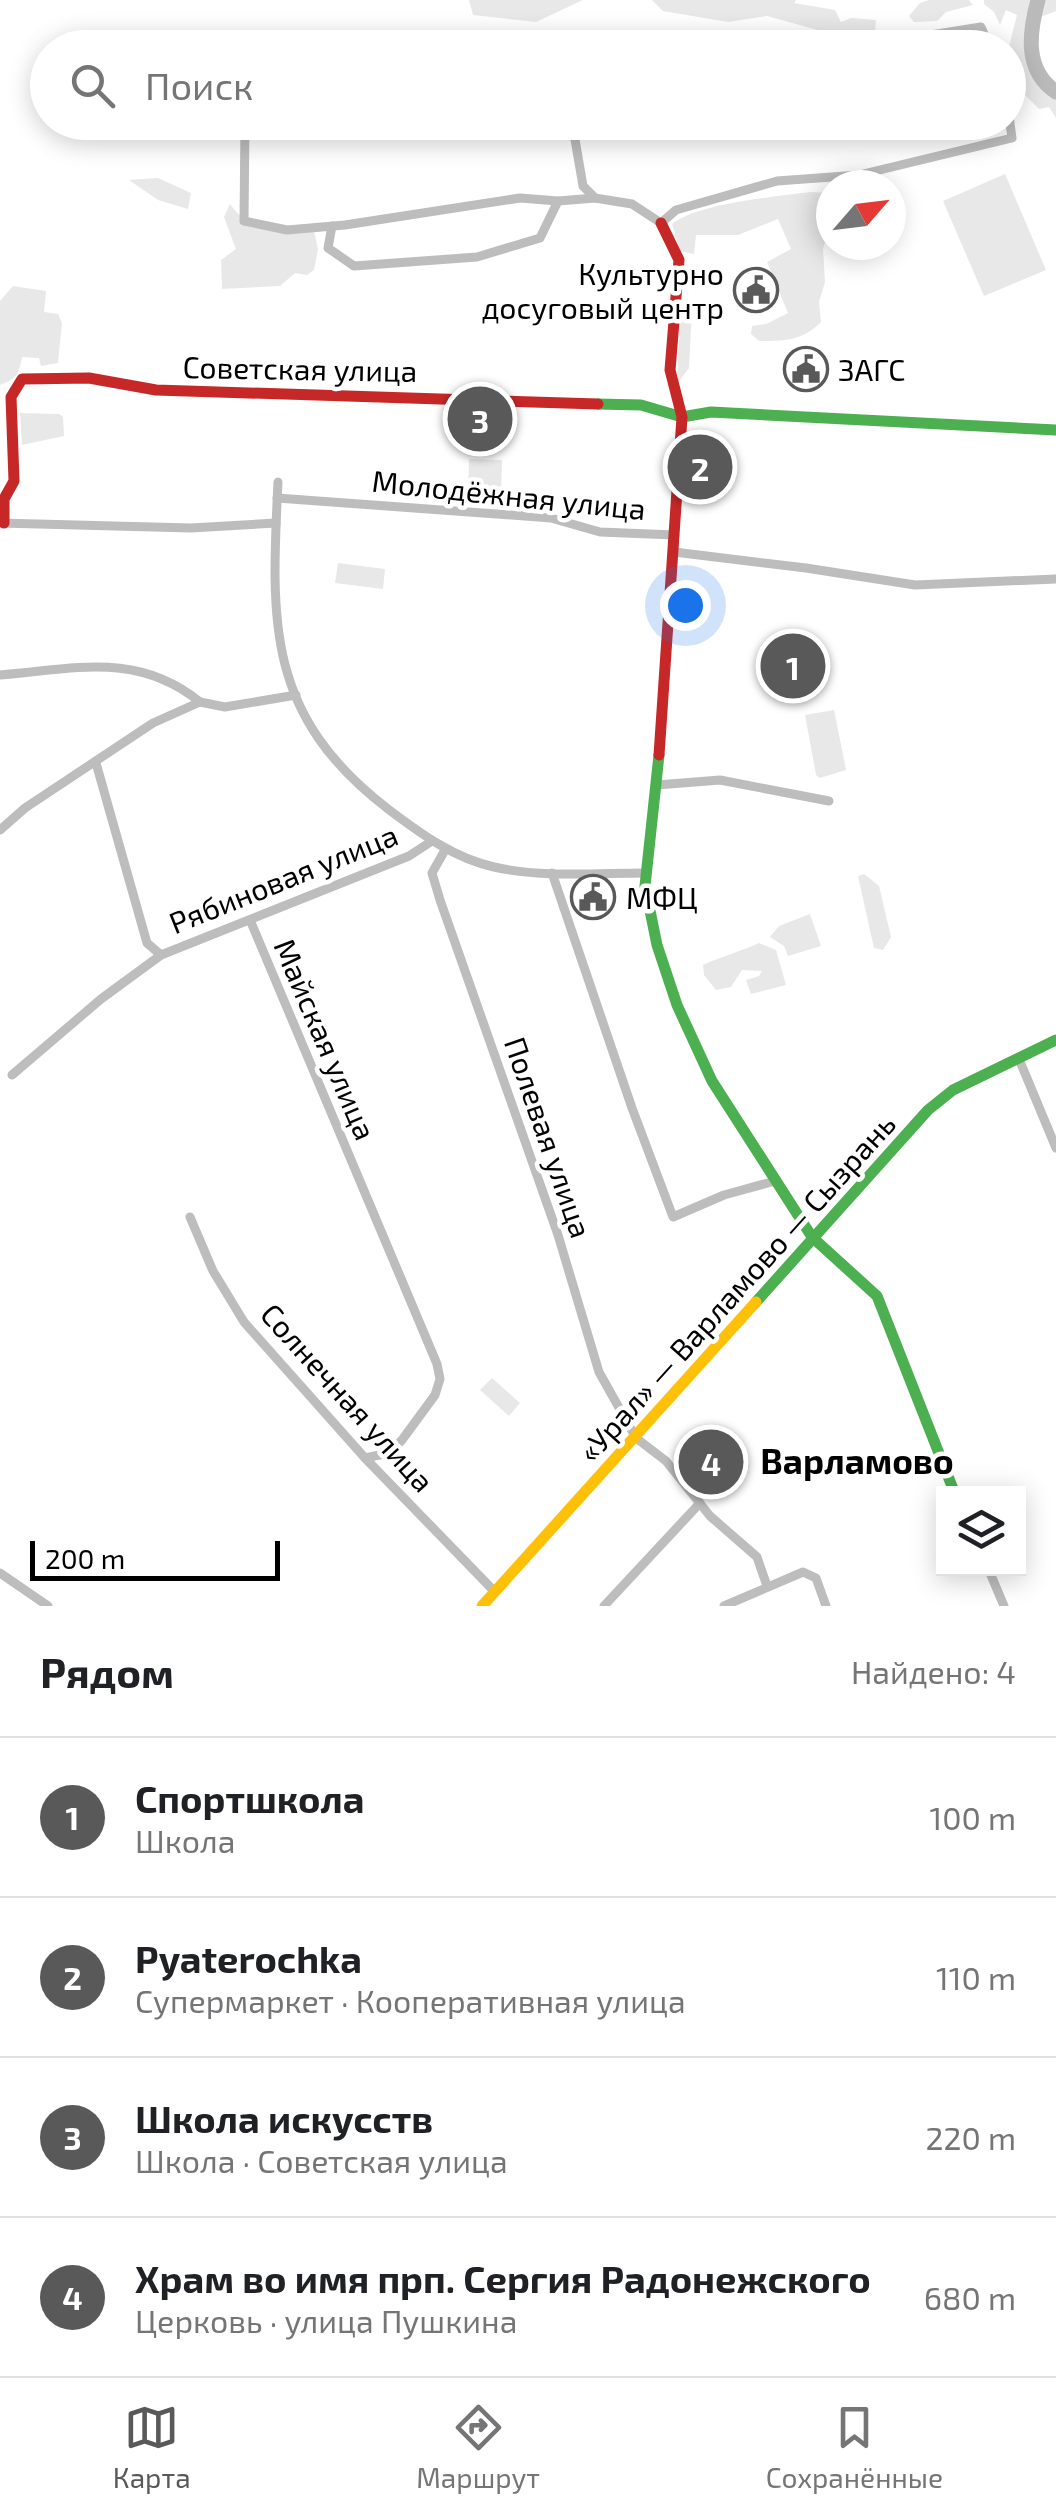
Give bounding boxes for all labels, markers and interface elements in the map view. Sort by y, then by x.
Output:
search box [30,30,1026,140]
icon: search [65,58,120,113]
text: Поиск [145,62,254,108]
north arrow [816,170,906,260]
place label: Культурно досуговый центр [482,255,724,326]
public building icon: Культурно досуговый центр [733,267,779,313]
public building icon: ЗАГС [783,346,829,392]
street label: Советская улица [182,348,418,389]
place label: ЗАГС [838,351,905,387]
pin: 3 [448,382,512,456]
pin: 2 [668,430,732,504]
street label: Молодёжная улица [370,462,648,527]
your location [660,580,711,631]
pin: 1 [760,628,826,704]
street label: Рябиновая улица [163,816,403,941]
public building icon: МФЦ [570,874,616,920]
place label: МФЦ [626,879,698,915]
street label: Майская улица [267,933,385,1145]
street label: Полевая улица [497,1032,600,1242]
street label: «Урал» — Варламово — Сызрань [570,1105,902,1469]
street label: Солнечная улица [253,1295,442,1499]
pin: 4 [678,1424,744,1500]
district label: Варламово [760,1439,954,1481]
map controls [936,1486,1026,1576]
button: layers [936,1486,1026,1576]
scale bar [30,1536,280,1580]
text: 200 m [45,1541,125,1575]
text: Рядом [40,1646,174,1696]
text: Найдено: 4 [851,1652,1016,1690]
text: Спортшкола [135,1775,365,1821]
text: 1 [66,1798,79,1836]
text: 100 m [930,1798,1016,1836]
text: Школа [135,1821,235,1859]
text: Pyaterochka [135,1935,362,1981]
text: 2 [63,1958,82,1996]
text: 110 m [936,1958,1016,1996]
text: Супермаркет · Кооперативная улица [135,1981,686,2019]
text: Школа искусств [135,2095,433,2141]
text: 3 [63,2118,82,2156]
text: 220 m [926,2118,1016,2156]
text: Школа · Советская улица [135,2141,508,2179]
text: Храм во имя прп. Сергия Радонежского [135,2255,871,2301]
text: 4 [62,2278,83,2316]
text: 680 m [924,2278,1016,2316]
text: Церковь · улица Пушкина [135,2301,517,2339]
tab: Карта [113,2400,191,2494]
tab: Маршрут [416,2400,540,2494]
tab: Сохранённые [766,2400,943,2494]

